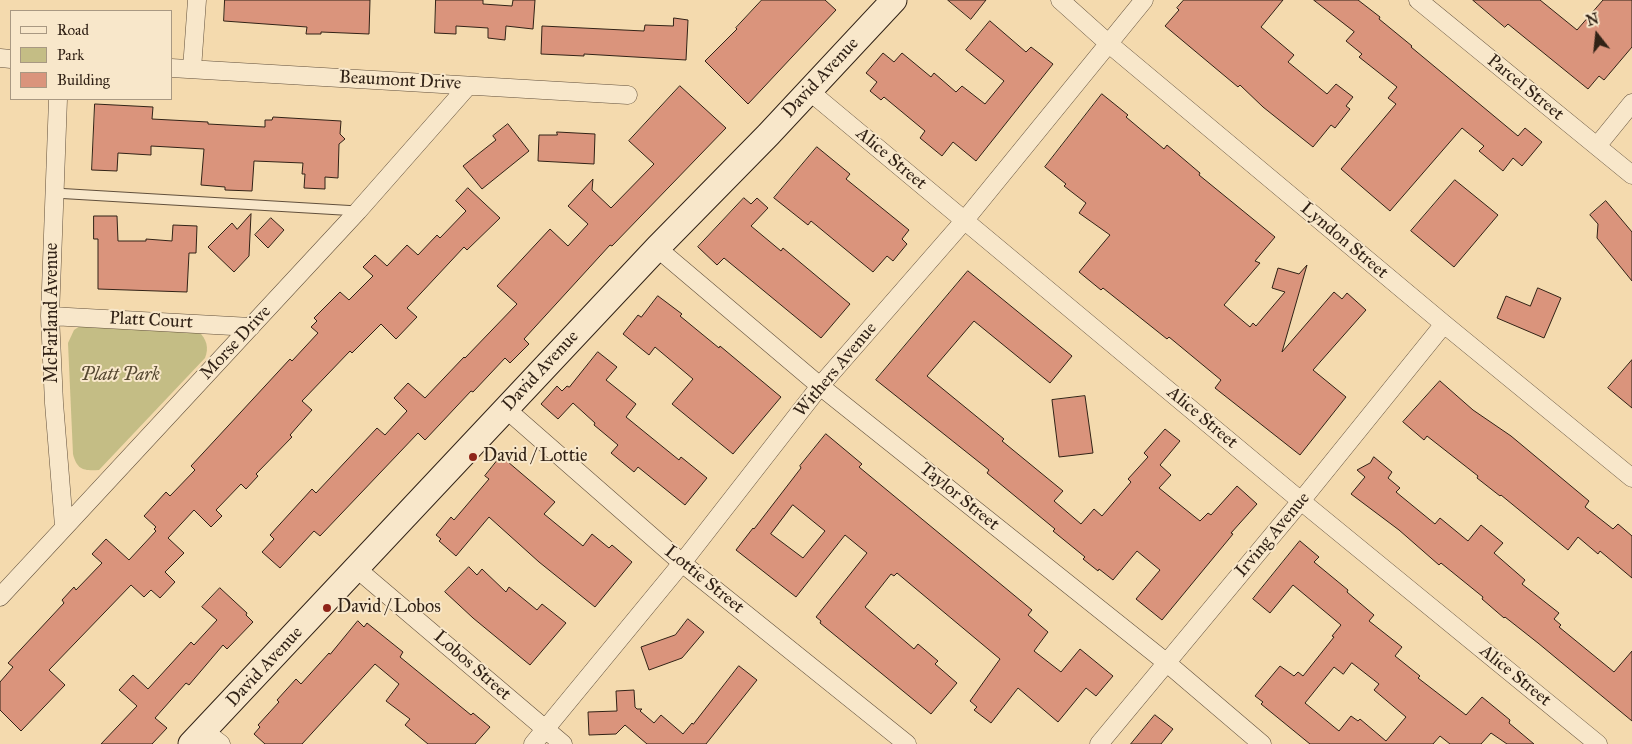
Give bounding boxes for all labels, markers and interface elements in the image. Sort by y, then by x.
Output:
legend [10,10,172,100]
north arrow [1572,10,1622,60]
text: N [1585,10,1601,30]
text: Road [57,21,89,39]
street label: David Avenue [778,33,864,123]
text: Park [57,46,84,64]
street label: Parcel Street [1482,50,1568,126]
street label: Beaumont Drive [338,67,462,95]
text: Building [57,71,110,89]
street label: Alice Street [851,123,931,195]
street label: Lyndon Street [1296,198,1392,284]
street label: McFarland Avenue [42,243,64,383]
street label: Morse Drive [196,301,276,385]
street label: Platt Court [109,308,193,334]
street label: Withers Avenue [790,318,882,422]
street label: David Avenue [498,326,584,416]
park label: Platt Park [80,365,160,387]
street label: Alice Street [1162,382,1242,454]
place label: David / Lottie [483,446,587,468]
marker: David / Lottie [467,451,479,463]
street label: Taylor Street [915,458,1003,536]
street label: Irving Avenue [1231,488,1315,582]
street label: Lottie Street [660,541,748,619]
place label: David / Lobos [337,597,441,619]
marker: David / Lobos [321,602,333,614]
street label: David Avenue [222,622,308,712]
street label: Lobos Street [429,626,515,706]
street label: Alice Street [1475,641,1555,711]

